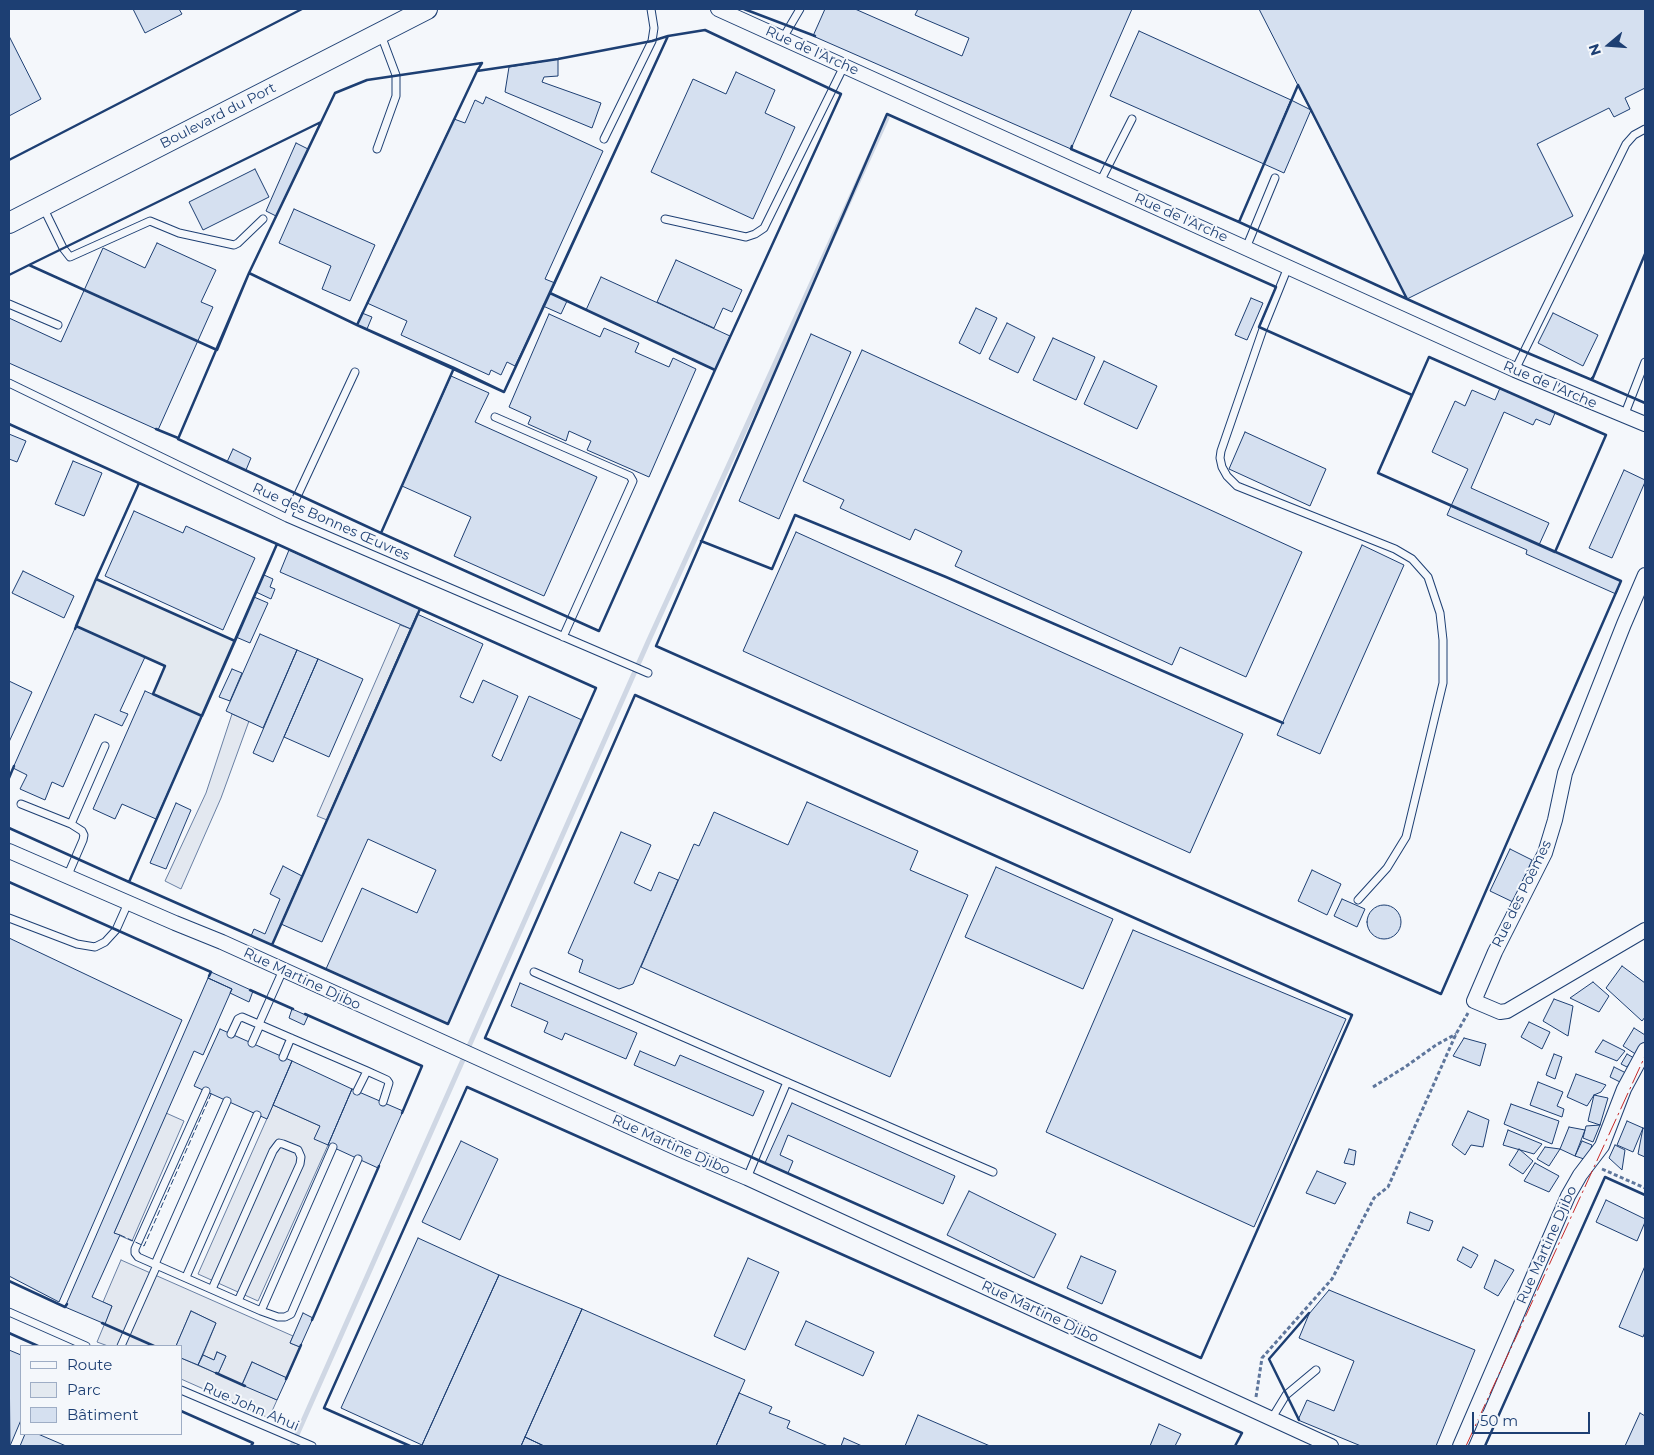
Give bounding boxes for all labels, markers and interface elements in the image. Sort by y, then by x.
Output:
north arrow [1584,20,1634,70]
street label: Rue de l'Arche [763,23,861,79]
text: N [1584,41,1605,58]
street label: Boulevard du Port [157,80,279,152]
street label: Rue de l'Arche [1132,190,1230,246]
street label: Rue de l'Arche [1501,358,1599,412]
street label: Rue des Bonnes Œuvres [250,480,412,564]
street label: Rue des Poèmes [1489,838,1555,950]
street label: Rue Martine Djibo [241,944,363,1014]
street label: Rue Martine Djibo [609,1111,733,1179]
street label: Rue Martine Djibo [1513,1183,1581,1307]
street label: Rue Martine Djibo [979,1277,1101,1347]
legend [20,1345,182,1435]
text: Route [67,1355,112,1374]
street label: Rue John Ahui [200,1379,302,1435]
text: Parc [67,1380,101,1399]
scale bar [1474,1402,1592,1434]
text: Bâtiment [67,1405,139,1424]
text: 50 m [1480,1411,1518,1430]

